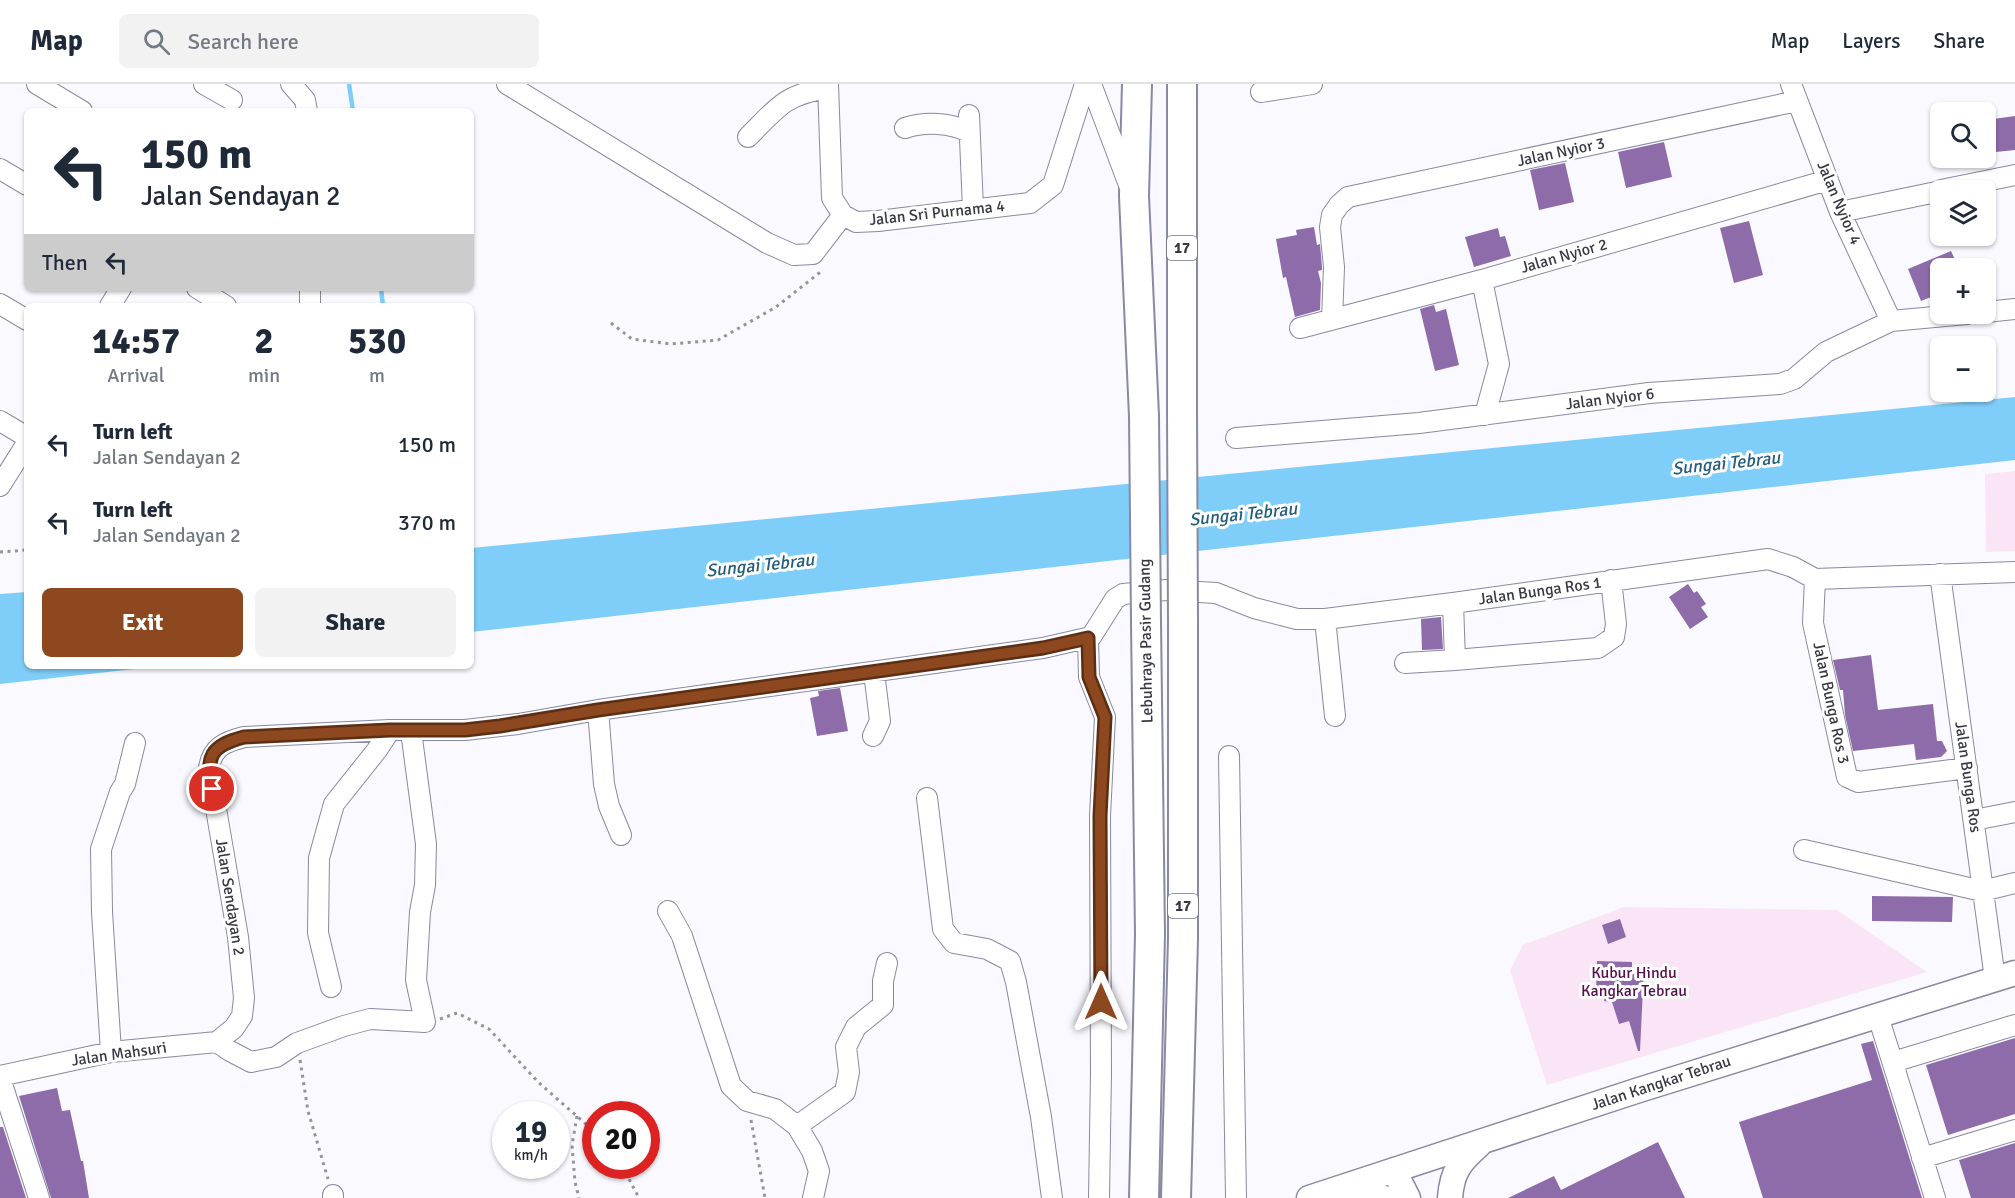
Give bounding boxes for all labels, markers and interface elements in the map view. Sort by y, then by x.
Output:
search box [119,14,539,68]
text: Map [30,24,83,58]
icon: search [140,25,173,58]
text: Search here [188,28,299,55]
text: Map [1771,28,1809,54]
text: Layers [1842,28,1900,54]
text: Share [1933,28,1985,54]
map controls [1930,102,1996,402]
button: search [1930,102,1996,168]
text: 150 m [141,129,252,180]
icon: left [42,132,120,210]
street label: Jalan Nyior 3 [1515,133,1607,171]
street label: Jalan Nyior 4 [1812,158,1866,248]
text: Jalan Sendayan 2 [141,180,341,213]
button: layers [1930,180,1996,246]
street label: Jalan Sri Purnama 4 [868,196,1006,230]
street label: Jalan Nyior 2 [1518,234,1610,278]
road number: 17 [1167,236,1197,260]
icon: left [100,246,133,279]
text: Then [42,249,88,276]
button: + [1930,258,1996,324]
text: 14:57 [92,319,180,364]
text: 2 [254,319,274,364]
text: 530 [348,319,406,364]
button: − [1930,336,1996,402]
text: Arrival [107,363,165,388]
text: min [248,363,280,388]
text: m [369,363,385,388]
street label: Jalan Nyior 6 [1565,384,1655,414]
text: Turn left [93,418,173,445]
icon: left [42,428,75,461]
text: 150 m [398,431,456,458]
text: Jalan Sendayan 2 [93,445,241,470]
water label: Sungai Tebrau [1671,446,1782,480]
text: Turn left [93,496,173,523]
water label: Sungai Tebrau [1188,497,1299,531]
icon: left [42,506,75,539]
text: 370 m [398,509,456,536]
text: Jalan Sendayan 2 [93,523,241,548]
water label: Sungai Tebrau [705,548,816,582]
street label: Lebuhraya Pasir Gudang [1135,558,1157,724]
street label: Jalan Bunga Ros 1 [1477,572,1603,610]
button: Exit [42,588,243,657]
button: Share [255,588,456,657]
street label: Jalan Bunga Ros 3 [1808,640,1854,766]
street label: Jalan Bunga Ros [1950,720,1986,834]
pin [186,763,237,814]
icon: arrive [195,772,228,805]
street label: Jalan Sendayan 2 [211,837,249,957]
road number: 17 [1168,894,1198,918]
park label: Kubur Hindu Kangkar Tebrau [1581,963,1687,1001]
position arrow [1069,970,1133,1034]
street label: Jalan Mahsuri [70,1037,168,1071]
street label: Jalan Kangkar Tebrau [1589,1051,1733,1115]
speed limit sign: 20 [582,1101,660,1179]
text: 19 [515,1114,547,1151]
text: km/h [514,1146,548,1164]

